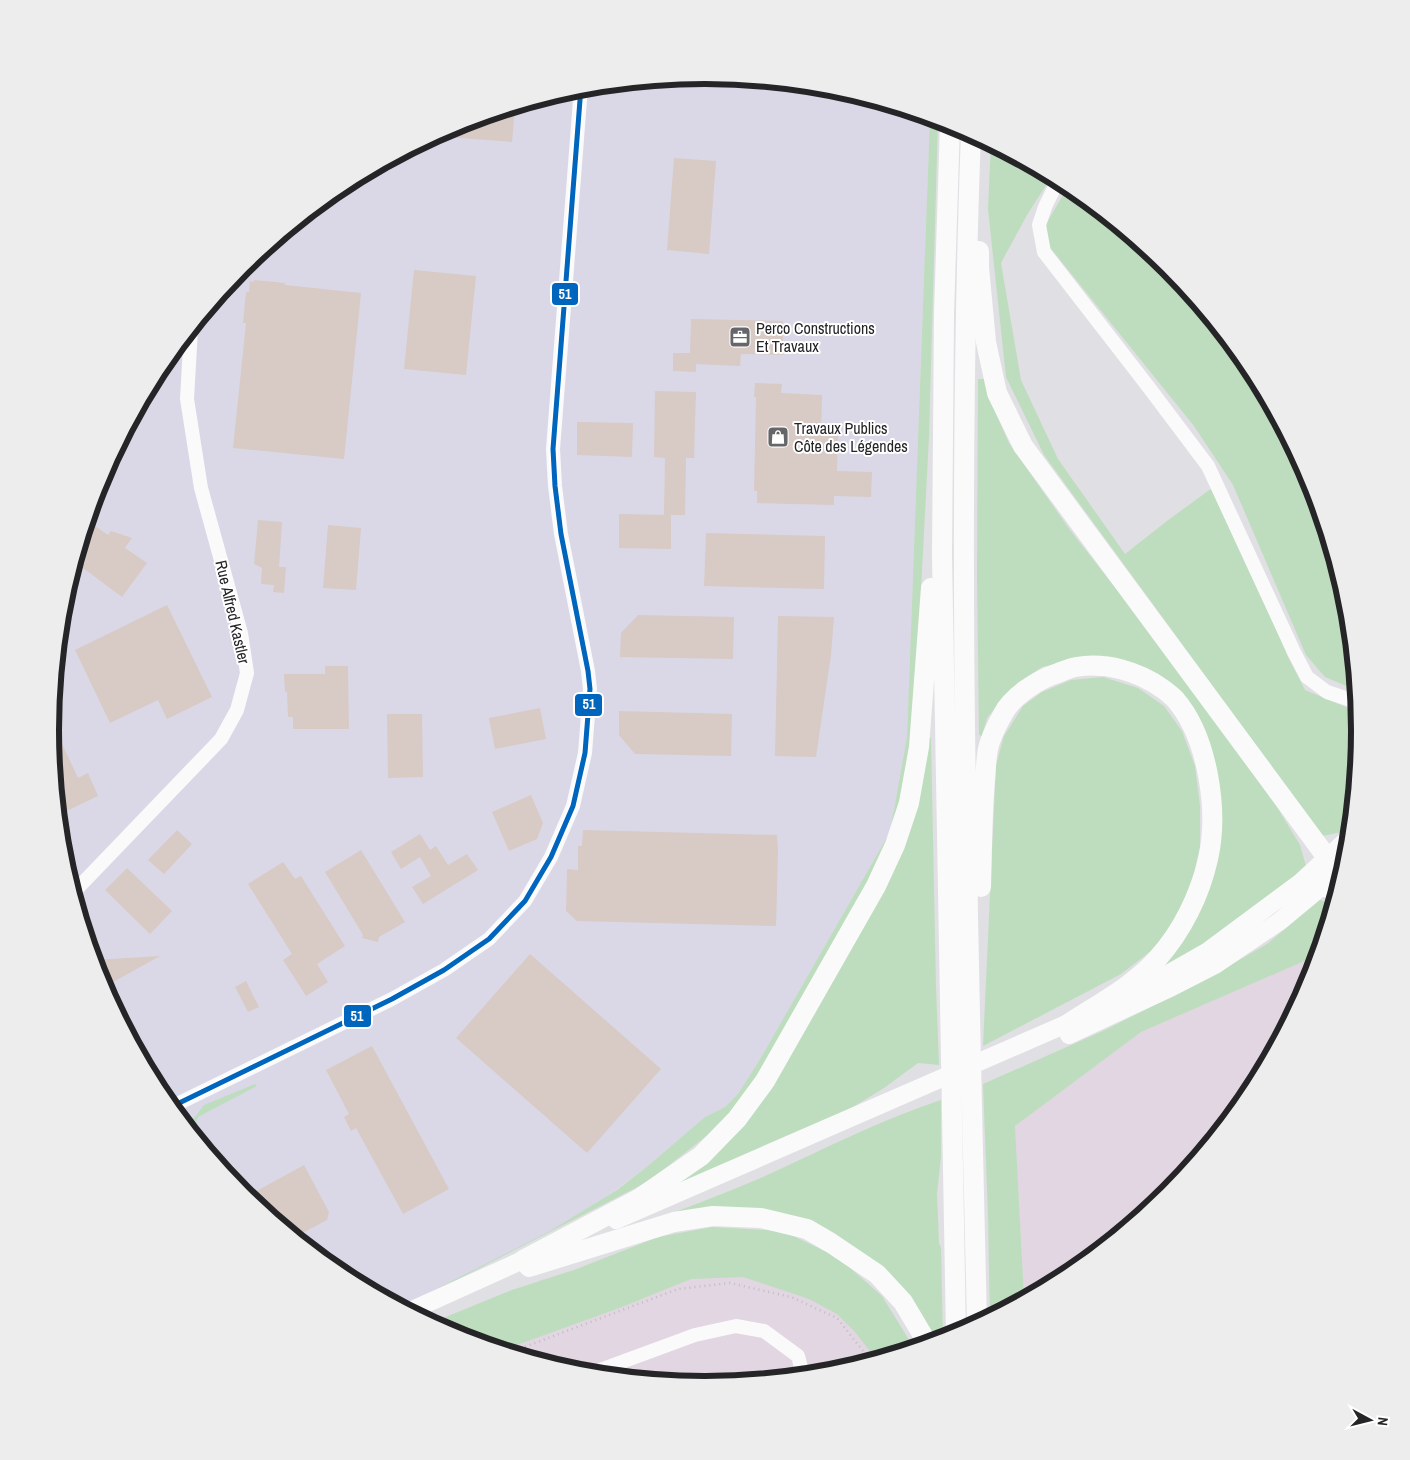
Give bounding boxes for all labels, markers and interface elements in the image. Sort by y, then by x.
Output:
line badge: 51 [551,282,579,306]
text: 51 [559,285,572,303]
place label: Perco Constructions Et Travaux [756,317,875,357]
office icon: Perco Constructions Et Travaux [728,325,752,349]
place label: Travaux Publics Côte des Légendes [794,417,908,457]
shop icon: Travaux Publics Côte des Légendes [766,425,790,449]
street label: Rue Alfred Kastler [210,558,256,667]
line badge: 51 [574,693,603,717]
text: 51 [583,695,596,713]
line badge: 51 [343,1004,372,1028]
text: 51 [351,1007,364,1025]
north arrow [1345,1395,1395,1445]
text: N [1373,1416,1392,1427]

